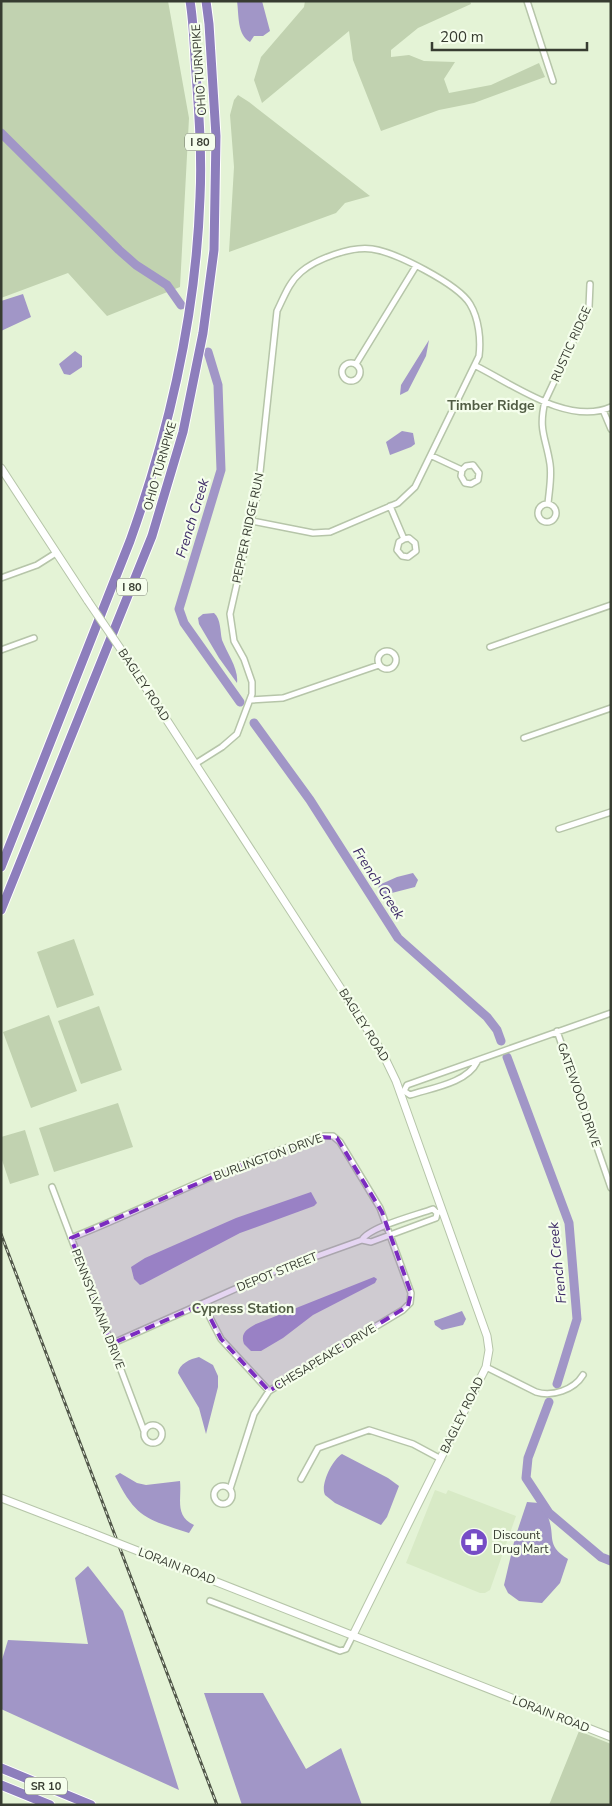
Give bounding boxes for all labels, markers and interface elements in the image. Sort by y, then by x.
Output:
scale bar [432,20,587,52]
street label: OHIO TURNPIKE [188,24,210,116]
text: 200 m [440,27,484,47]
road number: I 80 [185,134,215,150]
street label: RUSTIC RIDGE [547,304,595,384]
district label: Timber Ridge [447,396,535,415]
street label: OHIO TURNPIKE [140,420,180,512]
street label: PEPPER RIDGE RUN [228,471,268,585]
water label: French Creek [171,475,214,560]
road number: I 80 [117,578,147,596]
street label: BAGLEY ROAD [115,646,174,725]
water label: French Creek [348,844,409,924]
street label: BAGLEY ROAD [335,985,393,1065]
street label: GATEWOOD DRIVE [554,1041,604,1149]
street label: BURLINGTON DRIVE [211,1130,325,1184]
water label: French Creek [544,1220,571,1305]
street label: PENNSYLVANIA DRIVE [68,1247,128,1371]
street label: DEPOT STREET [234,1248,321,1296]
district label: Cypress Station [192,1299,294,1318]
street label: CHESAPEAKE DRIVE [271,1320,379,1394]
street label: BAGLEY ROAD [436,1374,488,1456]
pharmacy icon: Discount Drug Mart [459,1527,489,1557]
place label: Discount Drug Mart [493,1527,549,1557]
street label: LORAIN ROAD [136,1544,218,1588]
street label: LORAIN ROAD [510,1692,592,1736]
road number: SR 10 [25,1778,67,1794]

